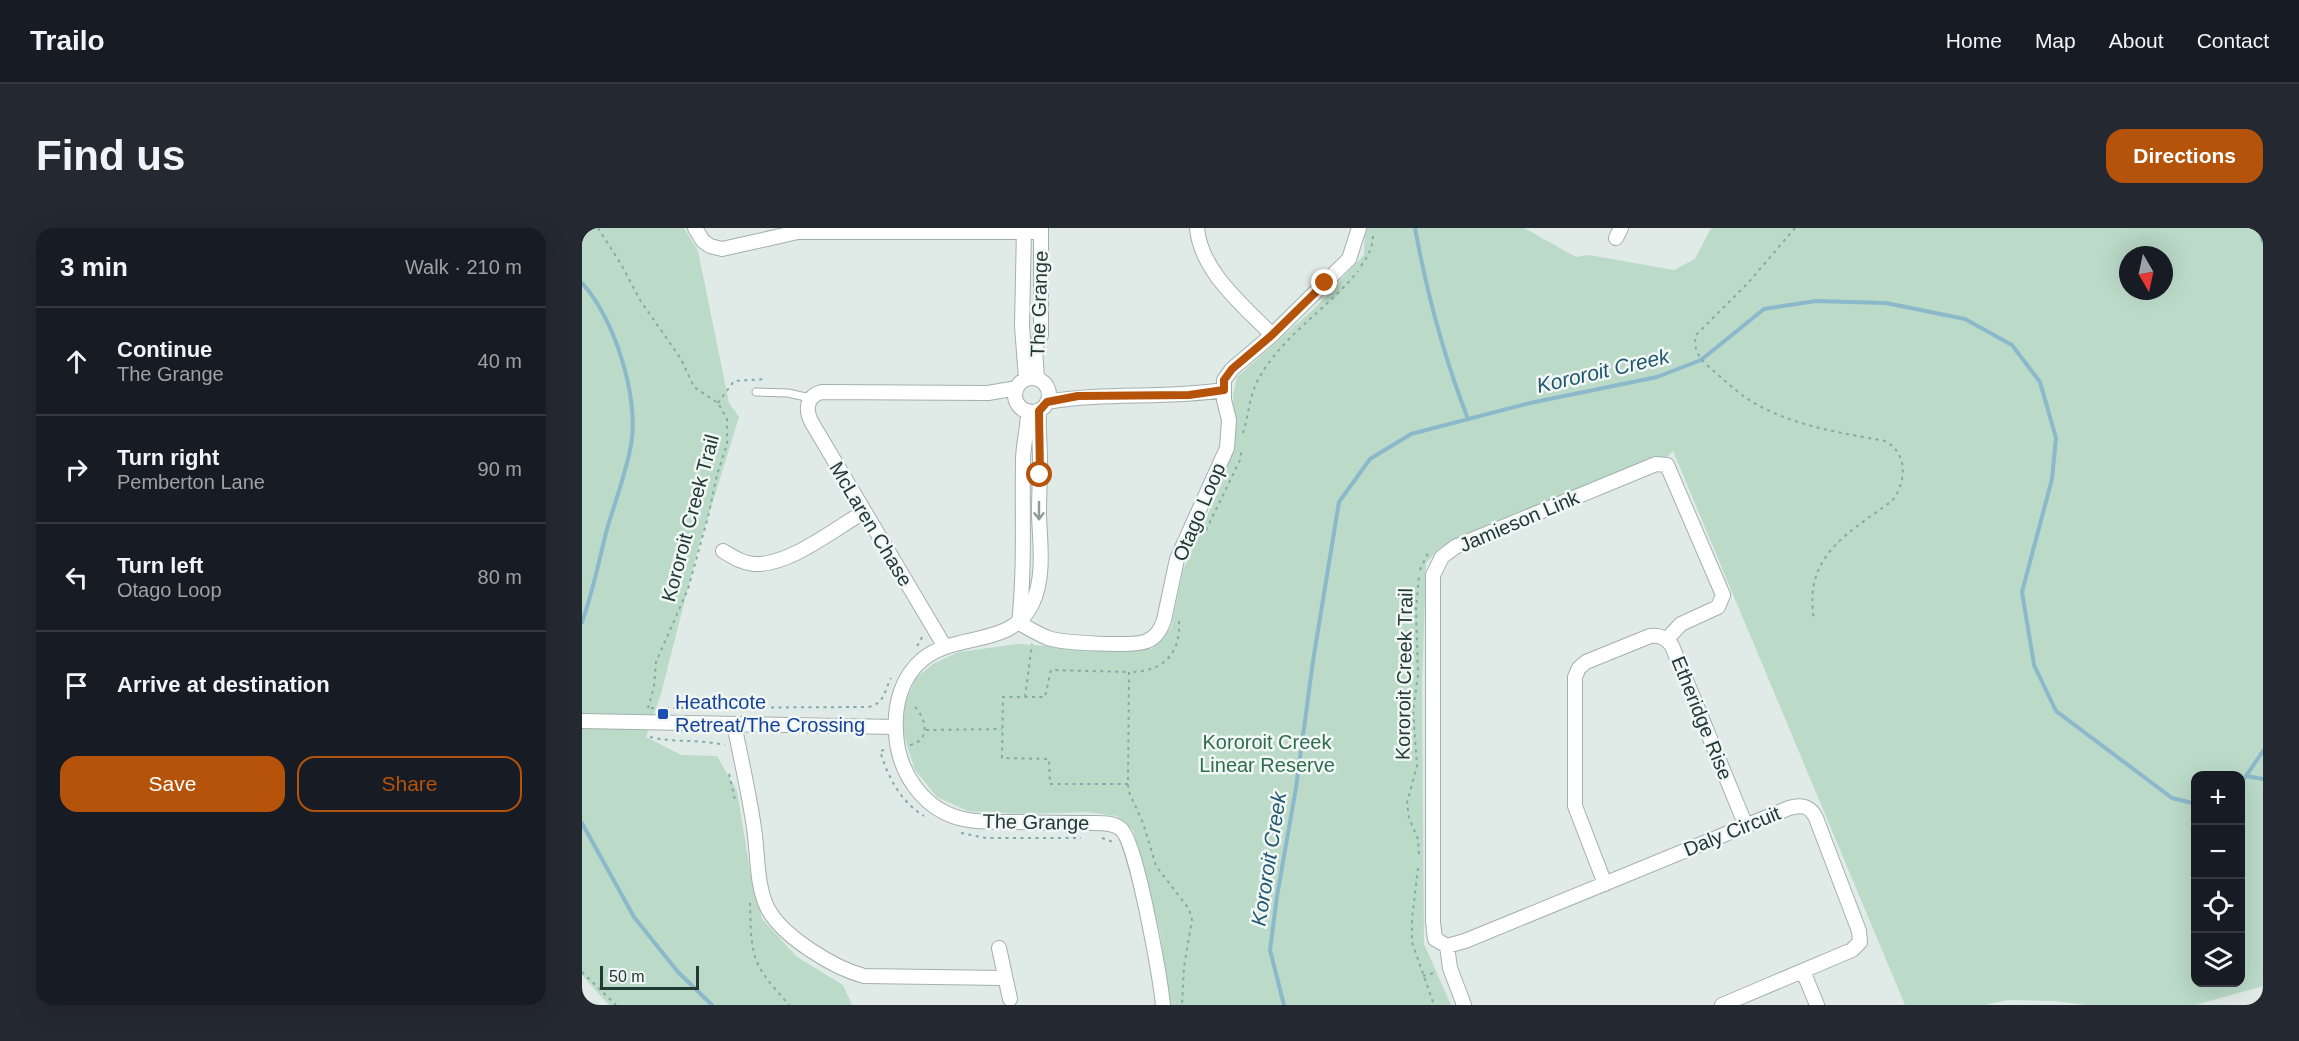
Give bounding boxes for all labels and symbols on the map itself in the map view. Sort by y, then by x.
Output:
north arrow [2119,246,2173,300]
street label: The Grange [1026,250,1052,358]
route end [1311,269,1337,295]
water label: Kororoit Creek [1534,344,1673,397]
street label: Kororoit Creek Trail [657,432,723,604]
street label: McLaren Chase [825,458,917,590]
street label: Otago Loop [1168,460,1230,564]
route start [1026,461,1052,487]
street label: Jamieson Link [1456,486,1583,556]
one-way arrow [1033,501,1045,520]
street label: Kororoit Creek Trail [1391,588,1417,760]
street label: Etheridge Rise [1667,653,1737,783]
place label: Heathcote Retreat/The Crossing [675,691,865,736]
marker: Heathcote Retreat/The Crossing [656,707,670,721]
park label: Kororoit Creek Linear Reserve [1199,731,1335,776]
water label: Kororoit Creek [1247,789,1291,928]
street label: Daly Circuit [1680,801,1784,860]
street label: The Grange [982,810,1090,834]
scale bar [600,963,699,990]

